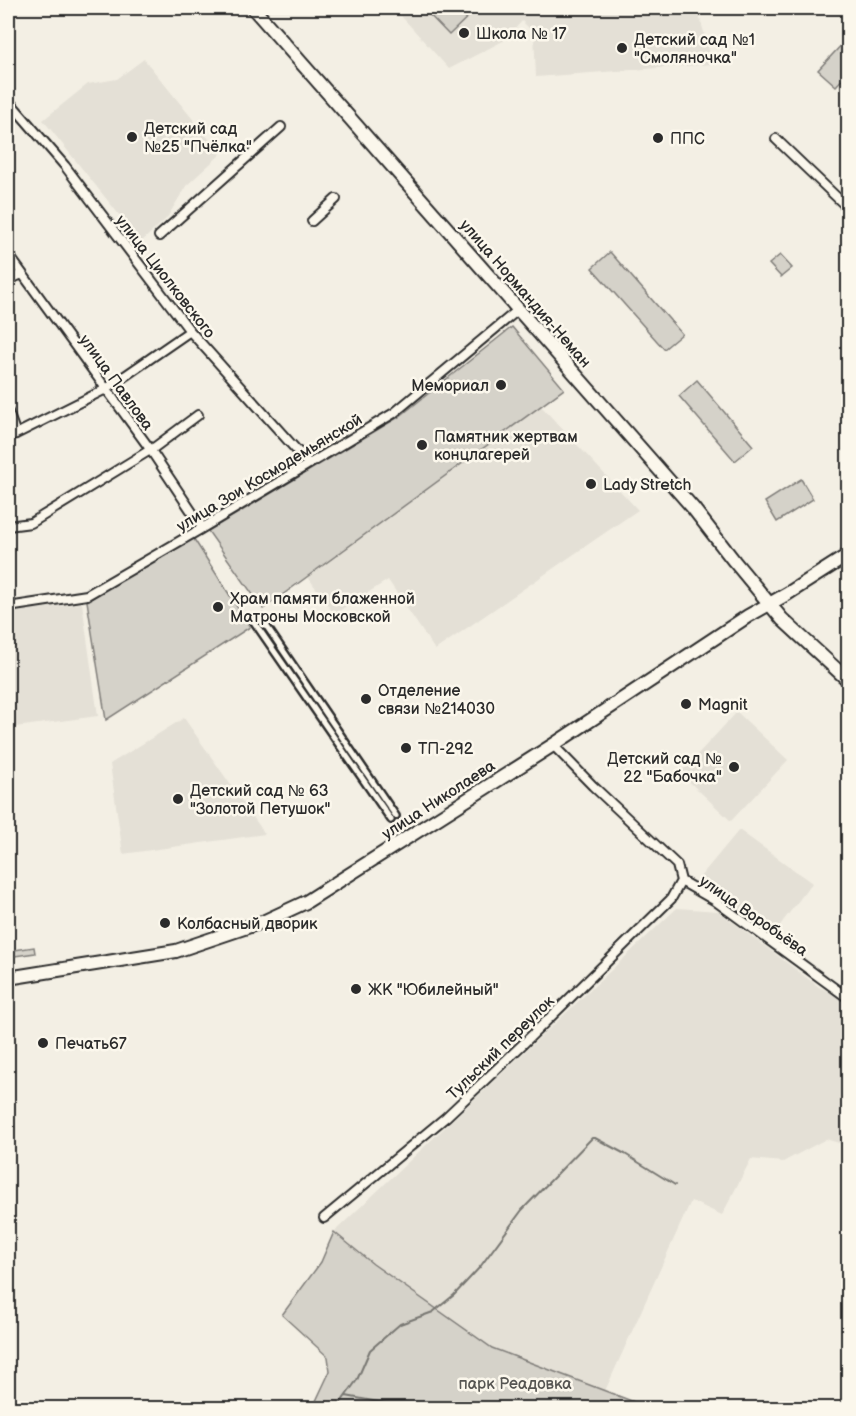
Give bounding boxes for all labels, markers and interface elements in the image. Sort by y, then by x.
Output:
place label: Школа № 17 [476,25,566,44]
marker: Школа № 17 [457,26,471,40]
place label: Детский сад №1 "Смоляночка" [634,31,755,68]
marker: Детский сад №1 "Смоляночка" [615,41,629,55]
place label: Детский сад №25 "Пчёлка" [144,120,252,157]
marker: Детский сад №25 "Пчёлка" [125,130,139,144]
place label: ППС [670,130,705,149]
marker: ППС [651,131,665,145]
street label: улица Циолковского [111,212,219,342]
street label: улица Нормандия-Неман [455,216,594,372]
street label: улица Павлова [75,331,157,435]
place label: Мемориал [411,377,489,396]
marker: Мемориал [494,378,508,392]
street label: улица Зои Космодемьянской [174,410,366,536]
place label: Памятник жертвам концлагерей [434,428,578,465]
marker: Памятник жертвам концлагерей [415,438,429,452]
place label: Lady Stretch [603,476,692,495]
marker: Lady Stretch [584,477,598,491]
place label: Храм памяти блаженной Матроны Московской [230,590,415,627]
marker: Храм памяти блаженной Матроны Московской [211,600,225,614]
place label: Отделение связи №214030 [378,682,495,719]
marker: Отделение связи №214030 [359,692,373,706]
place label: Magnit [698,696,748,715]
marker: Magnit [679,697,693,711]
place label: ТП-292 [418,740,474,759]
marker: ТП-292 [399,741,413,755]
place label: Детский сад № 22 "Бабочка" [607,750,722,787]
street label: улица Николаева [379,756,499,844]
marker: Детский сад № 22 "Бабочка" [727,760,741,774]
place label: Детский сад № 63 "Золотой Петушок" [190,782,330,819]
marker: Детский сад № 63 "Золотой Петушок" [171,792,185,806]
street label: улица Воробьёва [695,872,811,961]
place label: Колбасный дворик [177,915,318,934]
marker: Колбасный дворик [158,916,172,930]
place label: ЖК "Юбилейный" [368,981,499,1000]
marker: ЖК "Юбилейный" [349,982,363,996]
street label: Тульский переулок [443,992,559,1104]
place label: Печать67 [55,1035,127,1054]
marker: Печать67 [36,1036,50,1050]
park label: парк Реадовка [458,1375,572,1394]

